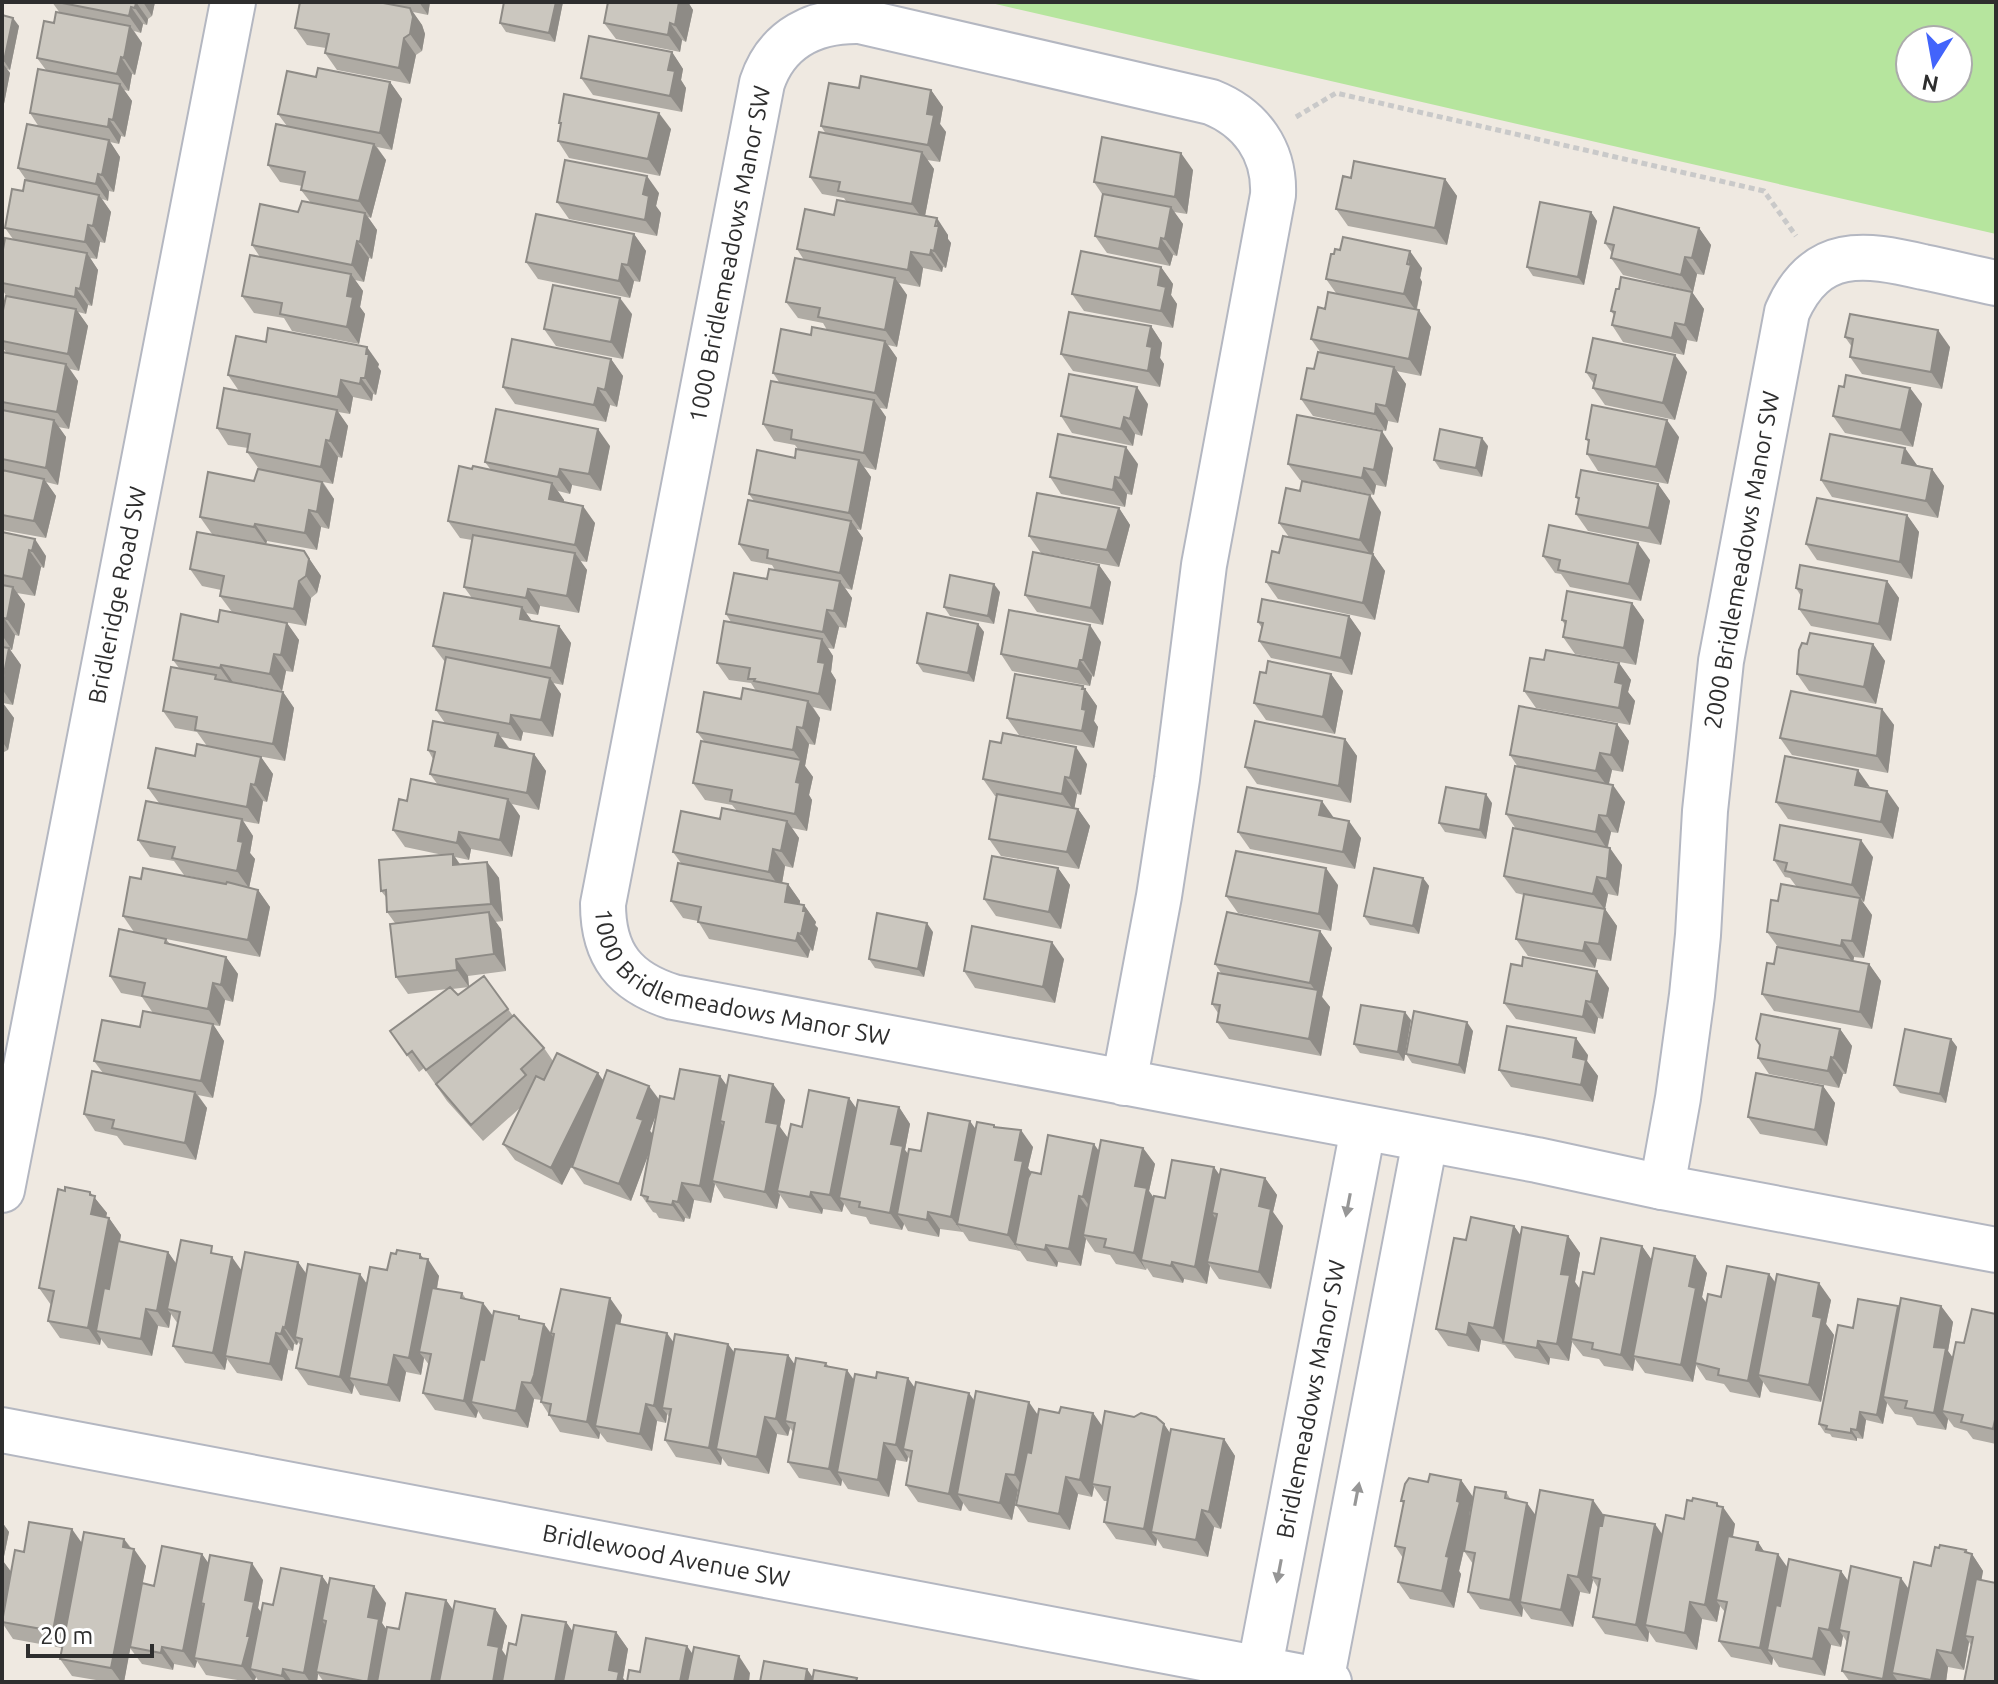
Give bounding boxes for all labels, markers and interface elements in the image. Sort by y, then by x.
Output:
north arrow [1894,24,1974,104]
text: N [1920,70,1941,98]
street label: 1000 Bridlemeadows Manor SW [684,83,775,425]
street label: 2000 Bridlemeadows Manor SW [1698,389,1785,731]
street label: Bridleridge Road SW [83,484,152,706]
street label: 1000 Bridlemeadows Manor SW [590,908,892,1051]
one-way arrow [1342,1193,1354,1218]
street label: Bridlemeadows Manor SW [1271,1258,1351,1541]
one-way arrow [1352,1481,1364,1506]
street label: Bridlewood Avenue SW [540,1519,792,1592]
one-way arrow [1272,1558,1284,1583]
scale bar [28,1608,152,1658]
text: 20 m [40,1622,93,1649]

